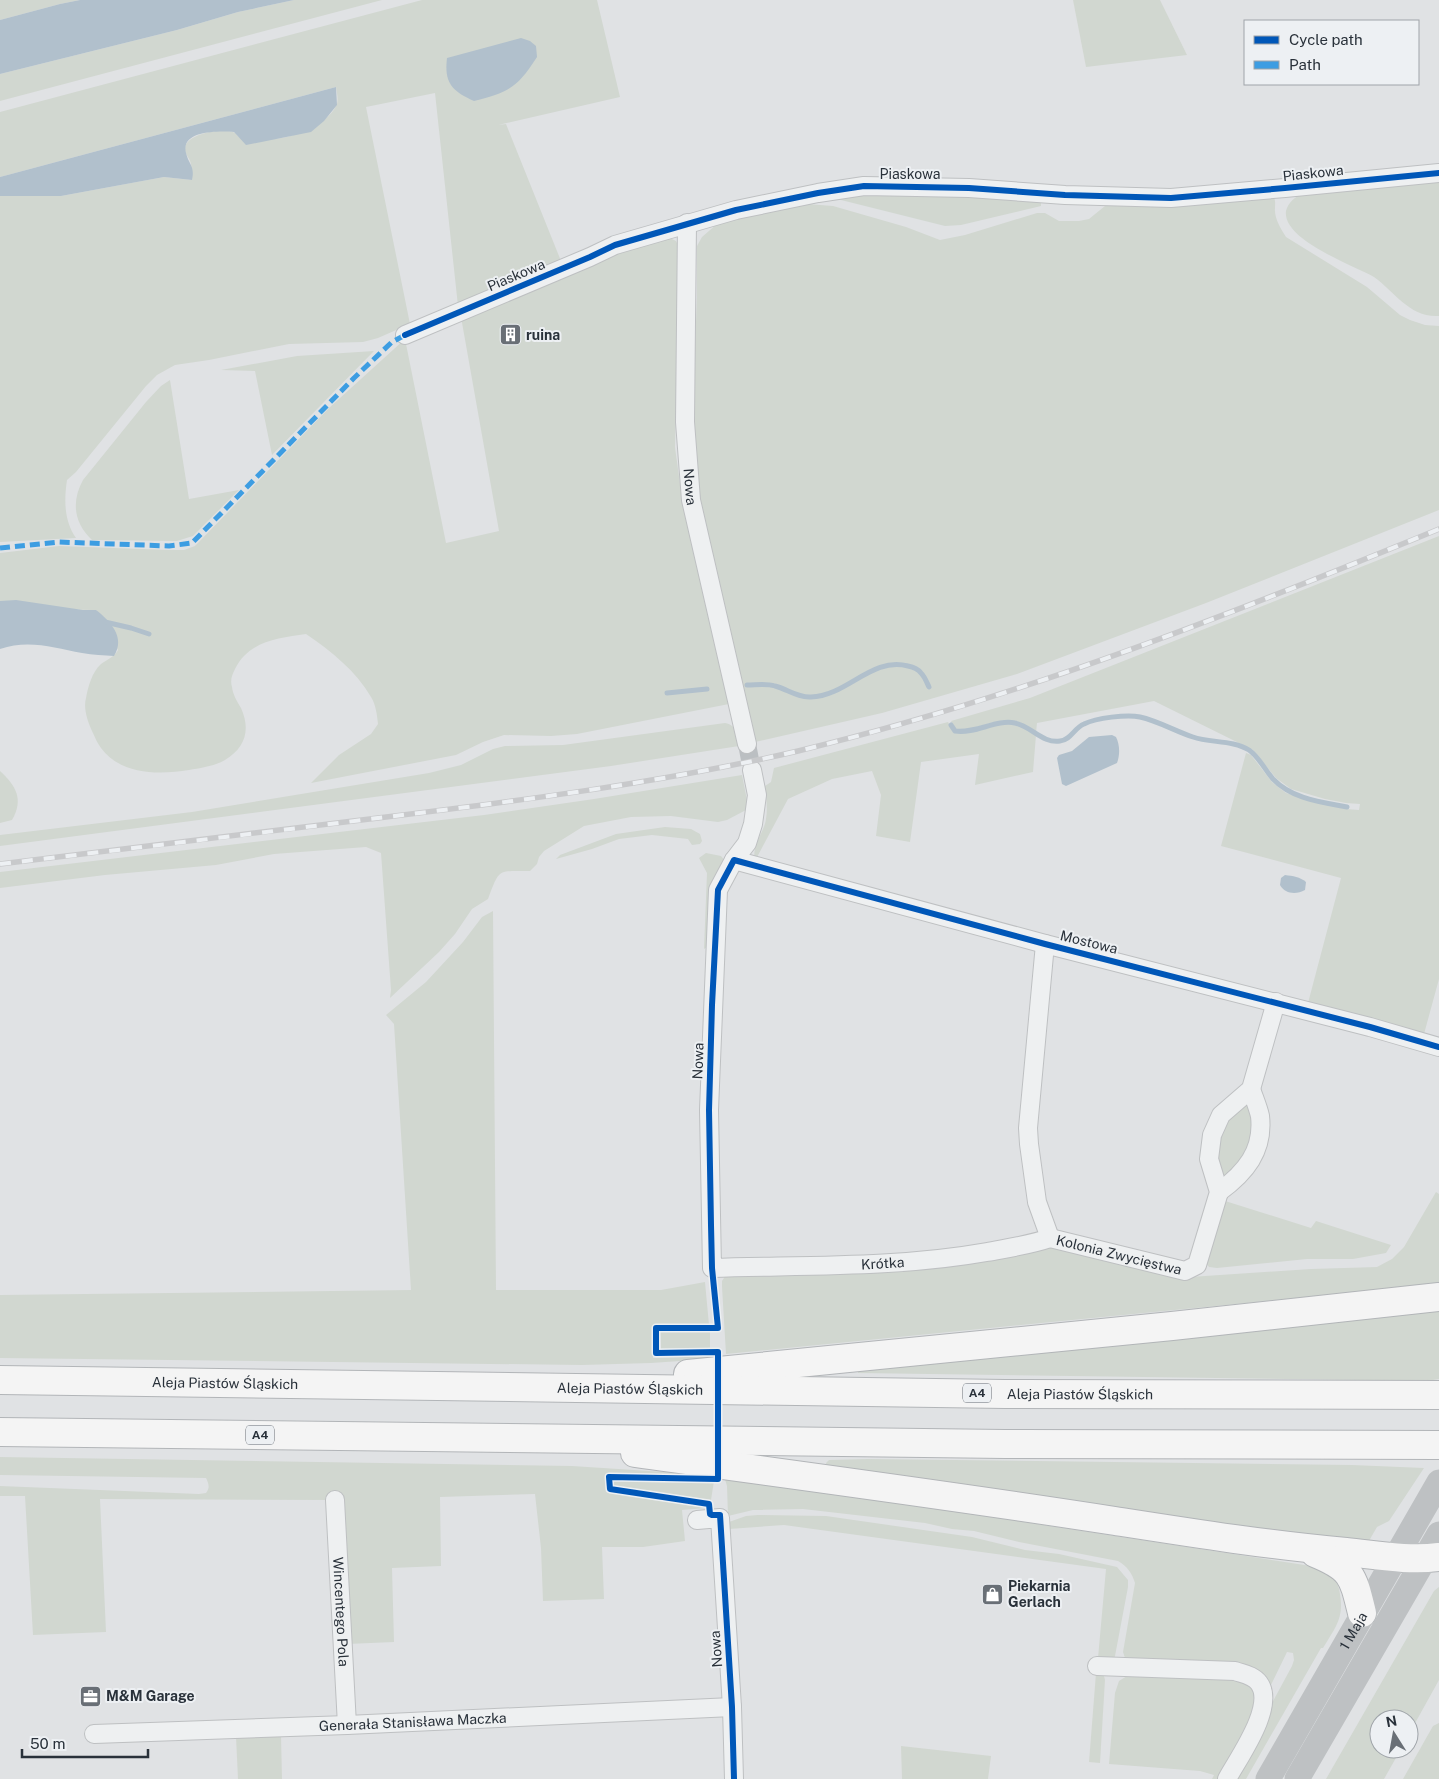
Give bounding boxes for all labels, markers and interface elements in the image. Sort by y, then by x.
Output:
legend [1244,20,1419,85]
text: Cycle path [1289,31,1363,48]
text: Path [1289,56,1321,73]
street label: Piaskowa [1282,162,1344,184]
street label: Piaskowa [880,166,940,182]
street label: Piaskowa [485,256,547,294]
building icon: ruina [498,323,522,347]
place label: ruina [526,327,560,343]
street label: Nowa [681,468,700,507]
street label: Mostowa [1059,927,1119,957]
street label: Nowa [689,1042,707,1080]
street label: Kolonia Zwycięstwa [1055,1232,1183,1278]
street label: Krótka [861,1254,905,1272]
street label: Aleja Piastów Śląskich [152,1373,298,1392]
street label: Aleja Piastów Śląskich [557,1379,703,1398]
road number: A4 [963,1384,991,1402]
street label: Aleja Piastów Śląskich [1007,1384,1153,1402]
road number: A4 [246,1426,274,1444]
street label: Wincentego Pola [330,1557,352,1667]
place label: Piekarnia Gerlach [1008,1578,1071,1610]
shop icon: Piekarnia Gerlach [980,1582,1004,1606]
street label: 1 Maja [1336,1609,1370,1652]
street label: Nowa [707,1630,725,1668]
office icon: M&M Garage [78,1684,102,1708]
place label: M&M Garage [106,1688,195,1704]
north arrow [1369,1709,1419,1759]
street label: Generała Stanisława Maczka [319,1710,507,1734]
text: N [1385,1712,1398,1730]
scale bar [22,1726,149,1758]
text: 50 m [30,1735,65,1752]

